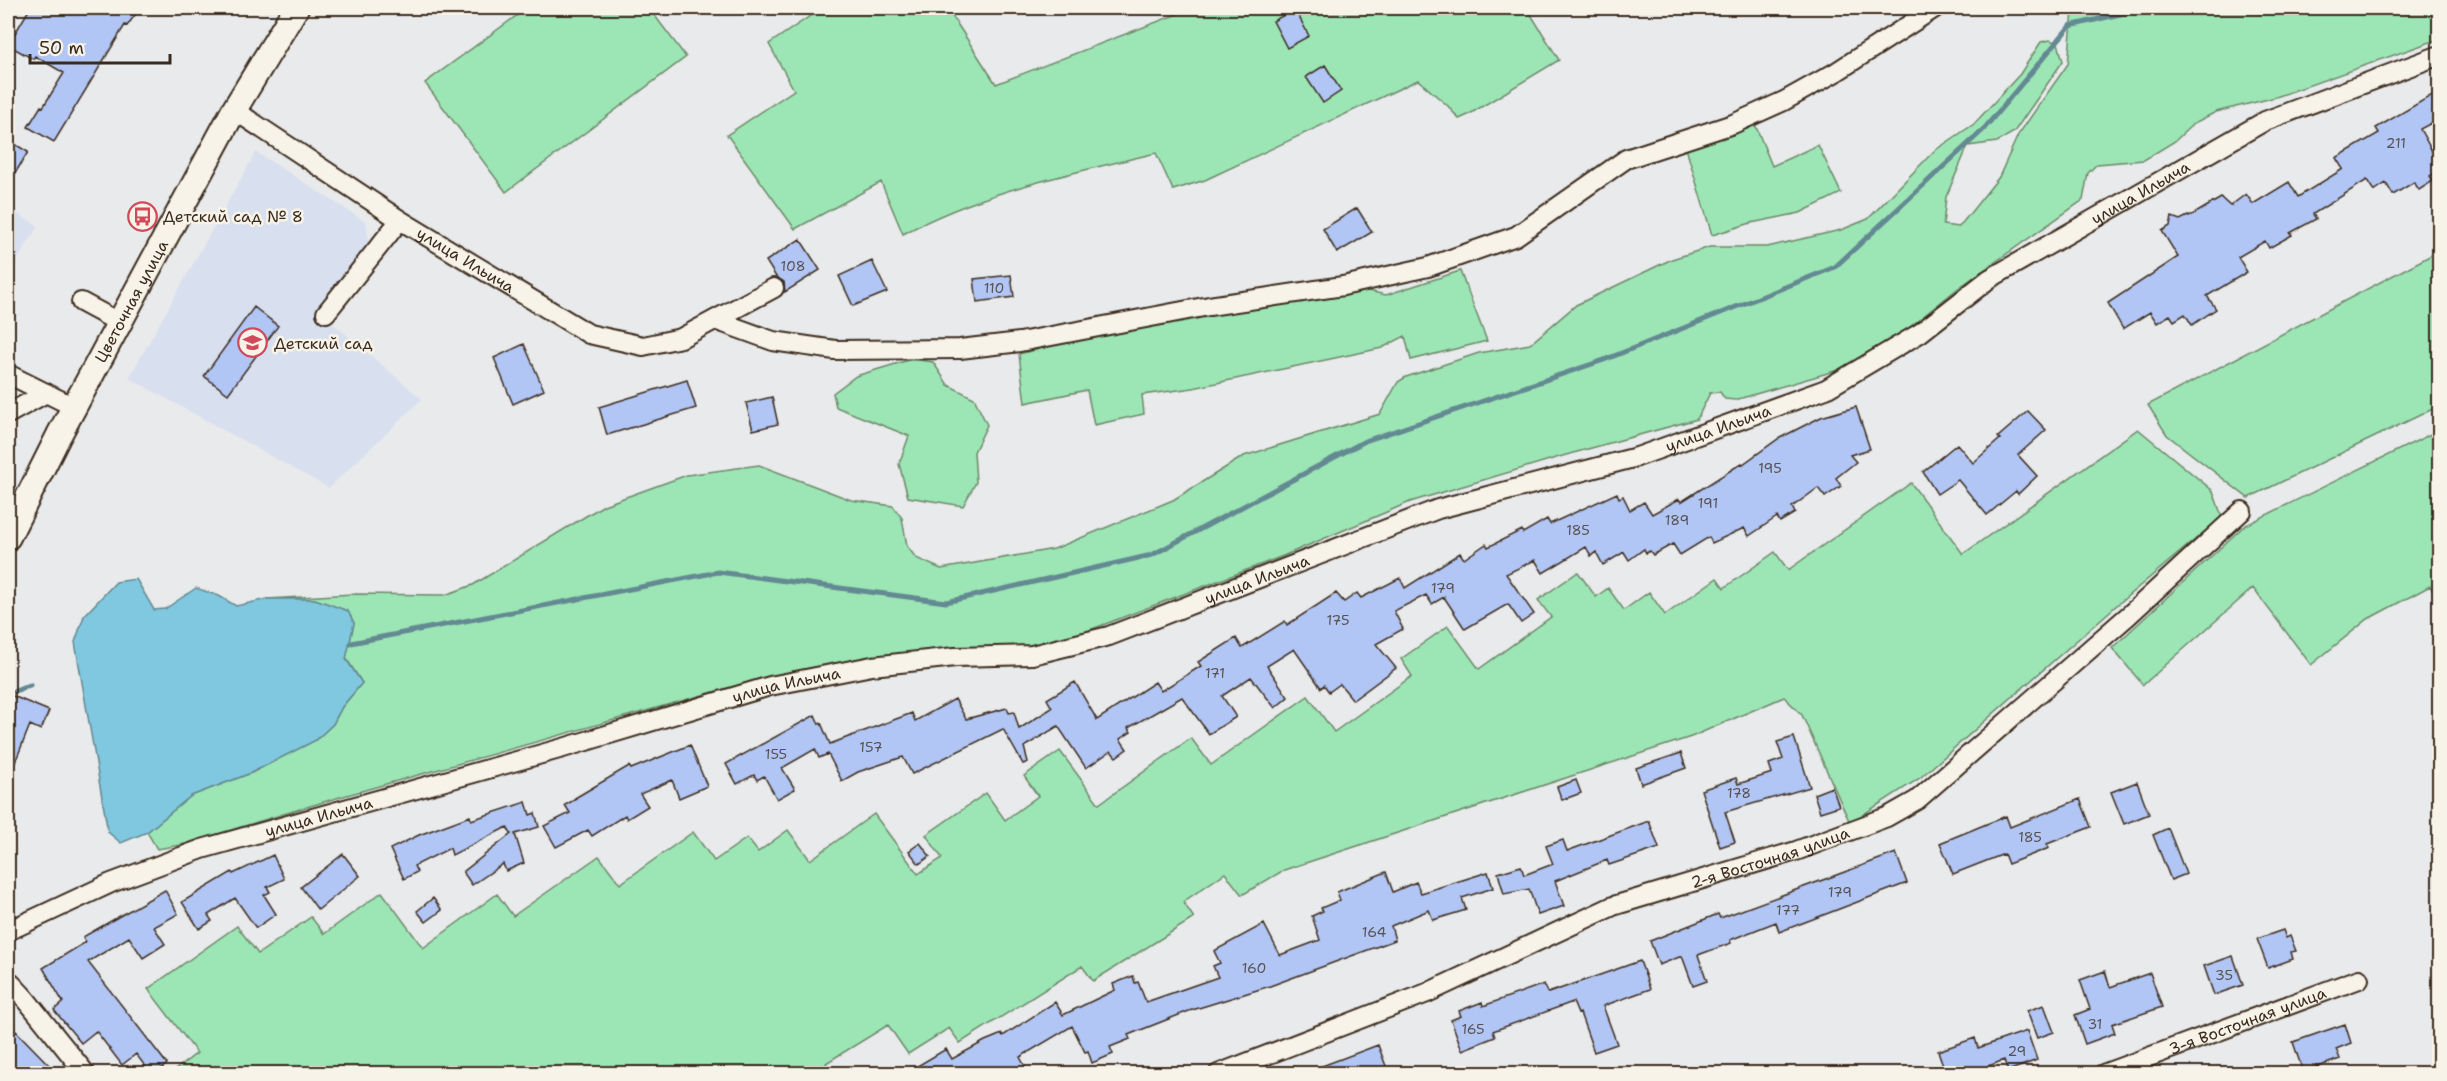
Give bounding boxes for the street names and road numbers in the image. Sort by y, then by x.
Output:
street label: улица Ильича [2087,156,2193,229]
street label: улица Ильича [413,222,519,297]
street label: Цветочная улица [90,236,173,366]
street label: улица Ильича [1663,399,1774,456]
street label: улица Ильича [1202,549,1312,609]
street label: улица Ильича [730,662,842,707]
street label: улица Ильича [263,791,375,841]
street label: 2-я Восточная улица [1688,821,1852,893]
street label: 3-я Восточная улица [2166,982,2329,1059]

